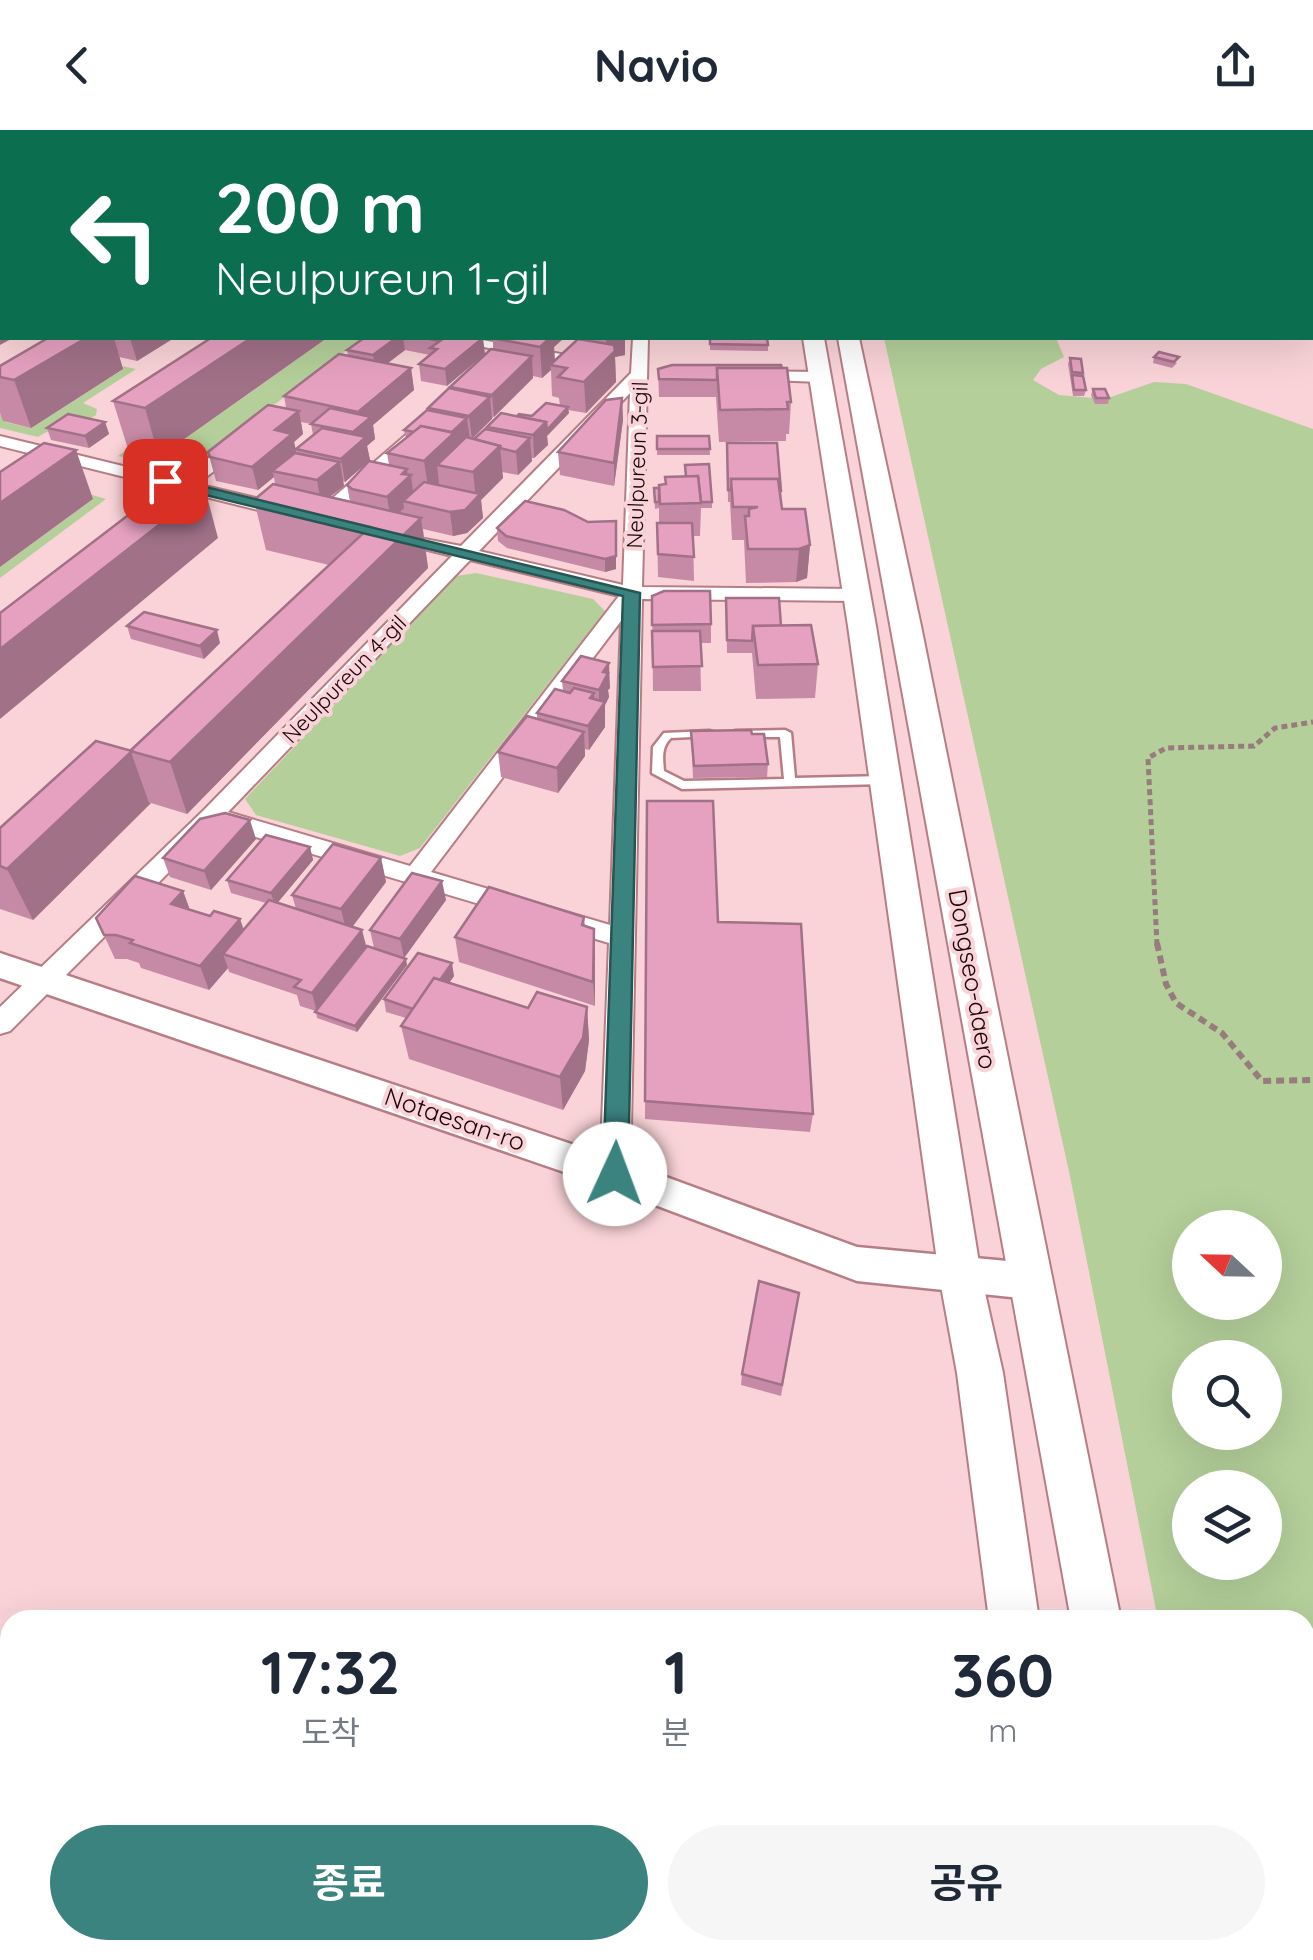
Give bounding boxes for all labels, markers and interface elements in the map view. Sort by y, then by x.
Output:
text: Navio [594,37,719,93]
icon: back [50,38,105,93]
icon: share [1208,38,1263,93]
text: 200 m [215,163,425,251]
icon: left [50,170,180,300]
text: Neulpureun 1-gil [215,250,550,306]
street label: Neulpureun 3-gil [620,381,654,549]
pin [123,439,208,524]
icon: arrive [138,454,193,509]
street label: Neulpureun 4-gil [276,609,412,749]
street label: Dongseo-daero [942,886,1005,1071]
street label: Notaesan-ro [381,1080,529,1157]
position arrow [563,1122,667,1226]
north arrow [1172,1210,1282,1320]
map controls [1172,1210,1282,1580]
button: search [1172,1340,1282,1450]
button: layers [1172,1470,1282,1580]
text: 17:32 [261,1634,400,1709]
text: 1 [664,1634,688,1709]
text: 360 [952,1637,1054,1712]
text: m [988,1710,1017,1750]
text: 도착 [301,1712,360,1752]
text: 분 [661,1712,691,1752]
button: 종료 [50,1825,648,1940]
button: 공유 [668,1825,1265,1940]

